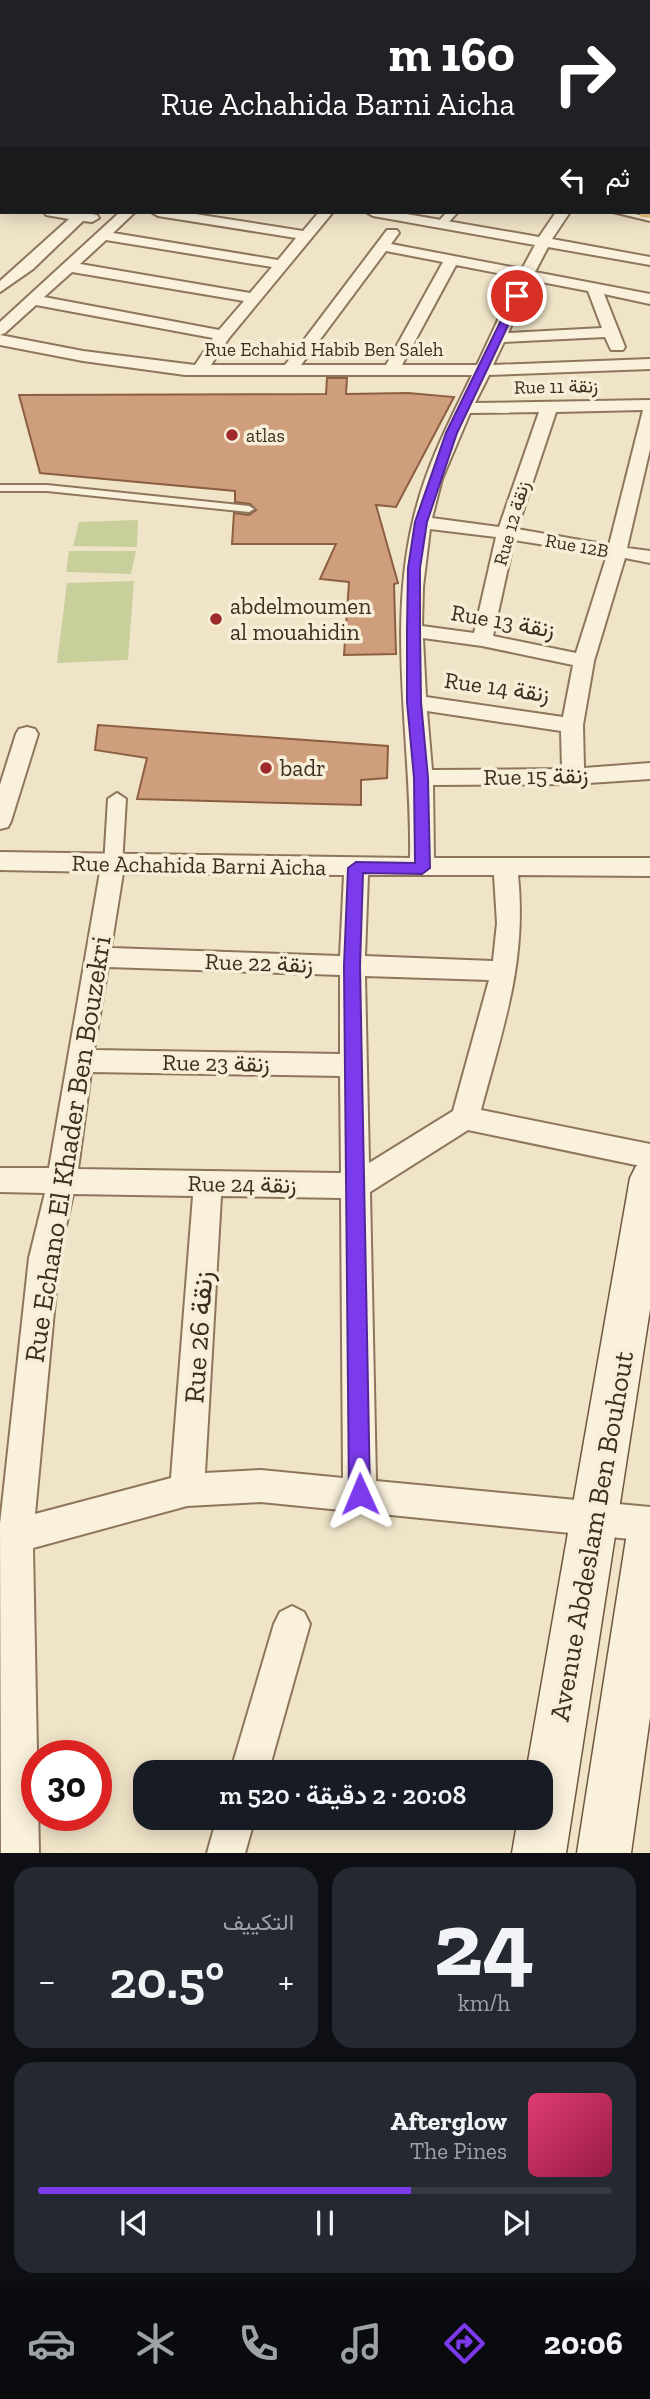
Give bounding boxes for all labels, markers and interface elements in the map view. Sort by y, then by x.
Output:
text: 160 m [389,25,515,84]
icon: right [539,28,630,119]
text: Rue Achahida Barni Aicha [161,85,515,123]
icon: left [554,161,592,199]
text: ثم [606,162,630,194]
pin [487,266,547,326]
icon: arrive [498,277,536,315]
street label: Rue Echahid Habib Ben Saleh [205,338,444,361]
street label: Rue 11 زنقة [514,374,598,399]
place label: atlas [246,424,285,447]
marker: atlas [224,427,240,443]
street label: Rue 12 زنقة [488,478,535,568]
street label: Rue 12B [543,529,611,562]
place label: abdelmoumen al mouahidin [230,592,371,646]
street label: Rue 13 زنقة [449,598,557,645]
marker: abdelmoumen al mouahidin [208,611,224,627]
street label: Rue 14 زنقة [443,666,551,709]
place label: badr [279,754,326,782]
marker: badr [258,760,274,776]
street label: Rue 15 زنقة [483,761,589,792]
street label: Rue Achahida Barni Aicha [71,849,327,881]
street label: Rue Echano El Khader Ben Bouzekri [17,933,118,1365]
street label: Rue 22 زنقة [204,947,314,980]
street label: Rue 23 زنقة [162,1048,270,1079]
street label: Rue 24 زنقة [187,1169,297,1200]
street label: Rue 26 زنقة [177,1270,221,1404]
street label: Avenue Abdeslam Ben Bouhout [543,1348,640,1724]
position arrow [323,1457,397,1531]
speed limit sign: 30 [21,1740,112,1831]
text: 20:08 · 2 دقيقة · 520 m [220,1779,466,1811]
text: 24 [434,1889,534,1998]
text: التكييف [223,1908,294,1936]
text: 20.5° [109,1949,225,2011]
text: − [38,1958,56,2004]
text: + [278,1958,294,2004]
text: km/h [458,1989,510,2017]
text: Afterglow [391,2105,507,2137]
text: The Pines [410,2137,507,2165]
icon: previous [115,2204,153,2242]
icon: pause [306,2204,344,2242]
icon: next [497,2204,535,2242]
icon: car [27,2319,76,2368]
icon: climate [131,2319,180,2368]
icon: phone [234,2319,283,2368]
icon: music [337,2319,386,2368]
icon: directions [440,2319,489,2368]
text: 20:06 [544,2324,623,2362]

